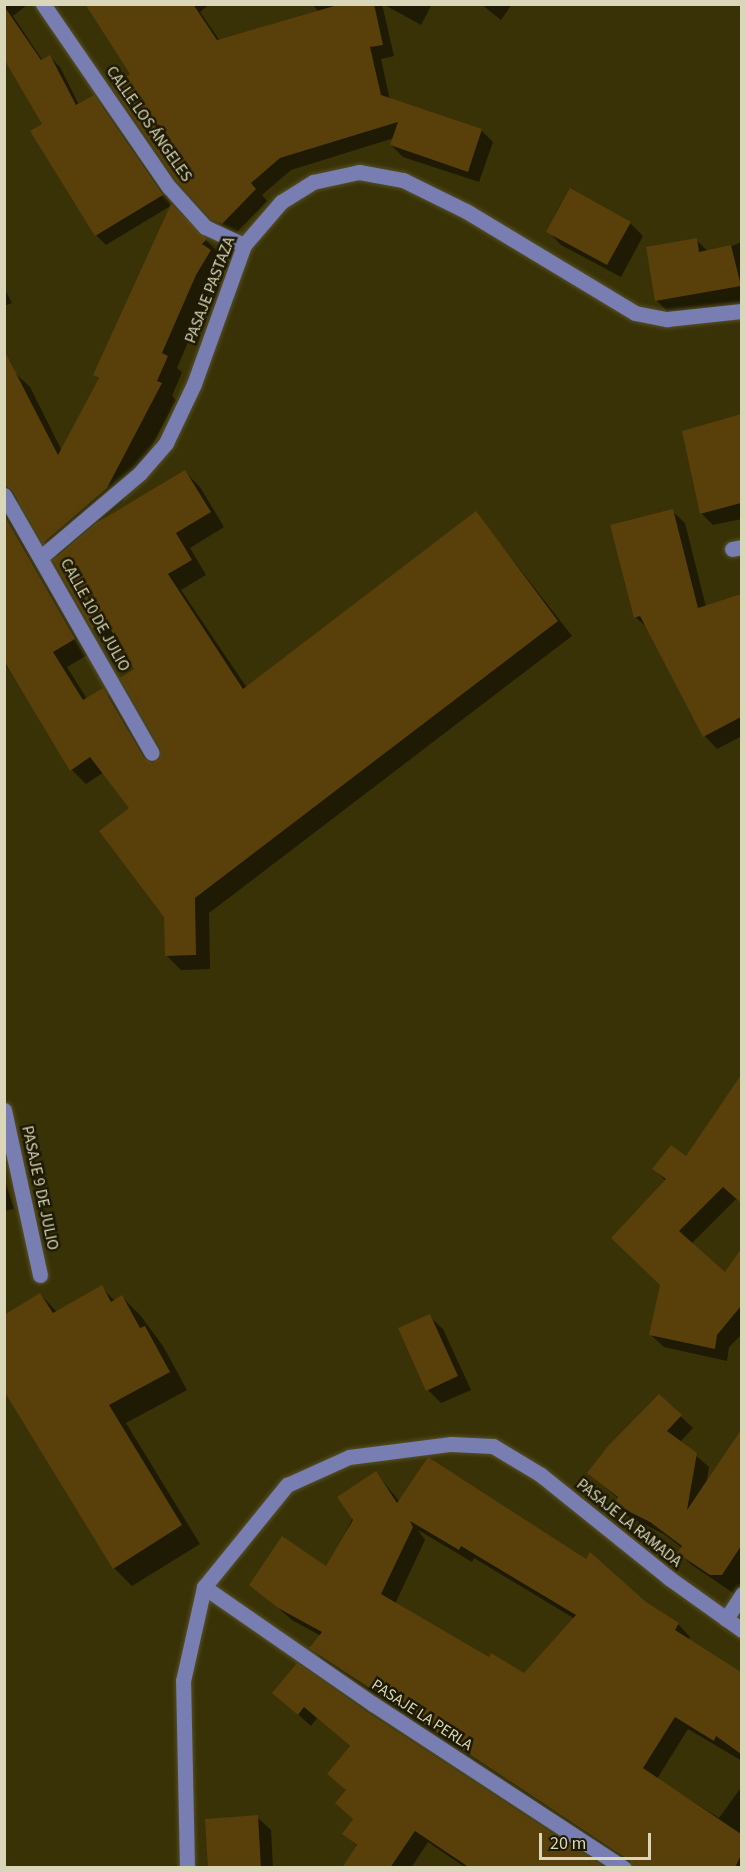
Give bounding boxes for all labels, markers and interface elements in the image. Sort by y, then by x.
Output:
street label: CALLE LOS ÁNGELES [102,62,196,186]
street label: PASAJE PASTAZA [181,234,239,346]
street label: CALLE 10 DE JULIO [56,555,134,675]
street label: PASAJE 9 DE JULIO [17,1124,63,1252]
street label: PASAJE LA RAMADA [573,1475,685,1571]
street label: PASAJE LA PERLA [368,1675,476,1755]
scale bar [542,1821,654,1859]
text: 20 m [550,1831,586,1856]

